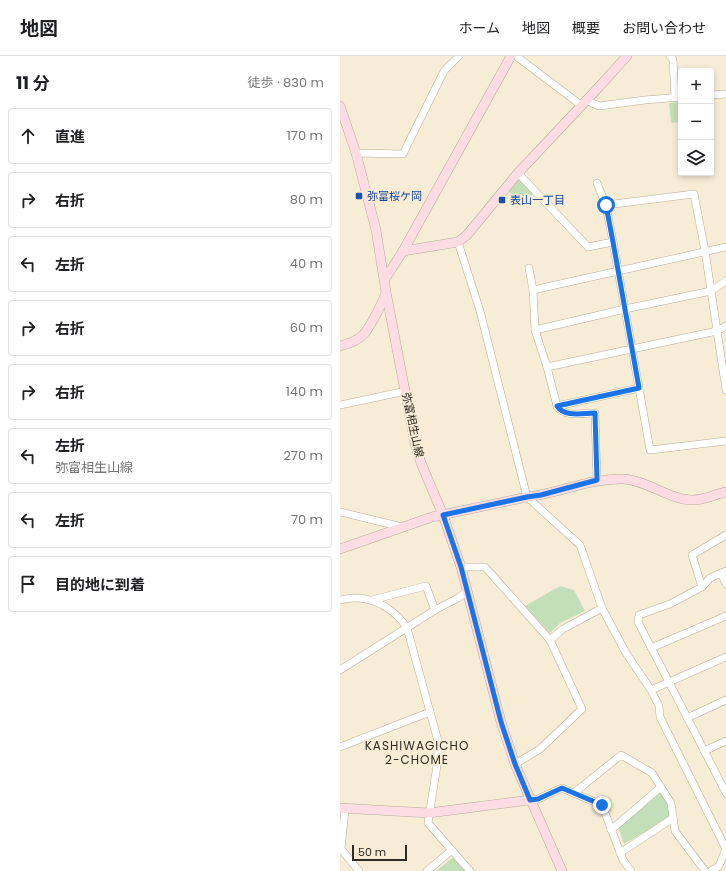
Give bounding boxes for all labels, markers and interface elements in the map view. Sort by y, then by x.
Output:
text: 地図 [20,15,58,42]
text: ホーム [458,18,500,38]
text: 地図 [522,18,550,38]
text: 概要 [572,18,600,38]
text: お問い合わせ [622,18,706,38]
map controls [678,68,714,176]
button: + [678,68,714,104]
text: 11 分 [16,71,49,95]
text: 徒歩 · 830 m [247,73,324,92]
button: − [678,104,714,140]
icon: ahead [17,125,39,147]
text: 直進 [55,126,85,147]
text: 170 m [287,126,323,145]
button: layers [678,140,714,176]
place label: 弥富桜ケ岡 [367,188,422,204]
icon: right [17,189,39,211]
text: 右折 [55,190,85,211]
text: 80 m [290,190,323,209]
marker: 弥富桜ケ岡 [354,191,364,201]
place label: 表山一丁目 [510,192,565,208]
marker: 表山一丁目 [497,195,507,205]
route start [597,196,615,214]
icon: left [17,253,39,275]
text: 左折 [55,254,85,275]
text: 40 m [290,254,323,273]
icon: right [17,317,39,339]
text: 右折 [55,318,85,339]
text: 60 m [290,318,323,337]
icon: right [17,381,39,403]
text: 右折 [55,382,85,403]
text: 140 m [286,382,323,401]
street label: 弥富相生山線 [398,391,428,459]
text: 左折 [55,435,85,456]
icon: left [17,445,39,467]
text: 270 m [283,446,323,465]
text: 弥富相生山線 [55,458,133,477]
icon: left [17,509,39,531]
text: 左折 [55,510,85,531]
text: 70 m [291,510,323,529]
icon: arrive [17,573,39,595]
text: 目的地に到着 [55,574,145,595]
district label: KASHIWAGICHO 2-CHOME [365,737,469,768]
route end [593,796,611,814]
scale bar [352,843,407,862]
text: 50 m [358,844,386,860]

